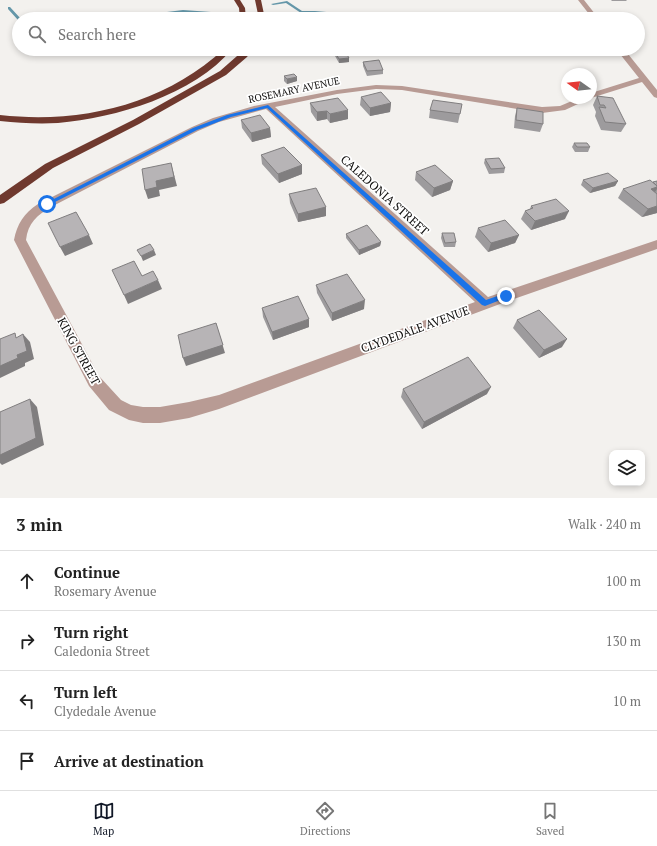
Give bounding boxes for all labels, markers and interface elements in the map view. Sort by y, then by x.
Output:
search box [12,12,645,56]
icon: search [26,23,48,45]
text: Search here [58,24,136,44]
north arrow [561,68,597,104]
street label: ROSEMARY AVENUE [247,74,341,106]
street label: CALEDONIA STREET [338,151,433,239]
route start [38,195,56,213]
route end [497,287,515,305]
street label: CLYDEDALE AVENUE [359,302,471,356]
street label: KING STREET [54,315,104,388]
map controls [609,450,645,486]
button: layers [609,450,645,486]
text: 3 min [16,513,63,536]
text: Walk · 240 m [568,515,641,533]
text: Continue [54,562,120,582]
icon: ahead [16,570,38,592]
text: 100 m [606,572,641,590]
text: Rosemary Avenue [54,582,156,600]
text: Turn right [54,622,129,642]
icon: right [16,630,38,652]
text: 130 m [606,632,641,650]
text: Caledonia Street [54,642,150,660]
text: Turn left [54,682,118,702]
icon: left [16,690,38,712]
text: 10 m [613,692,641,710]
text: Clydedale Avenue [54,702,156,720]
icon: arrive [16,750,38,772]
text: Arrive at destination [54,751,204,771]
tab: Map [93,800,115,838]
tab: Directions [300,800,351,838]
tab: Saved [536,800,564,838]

